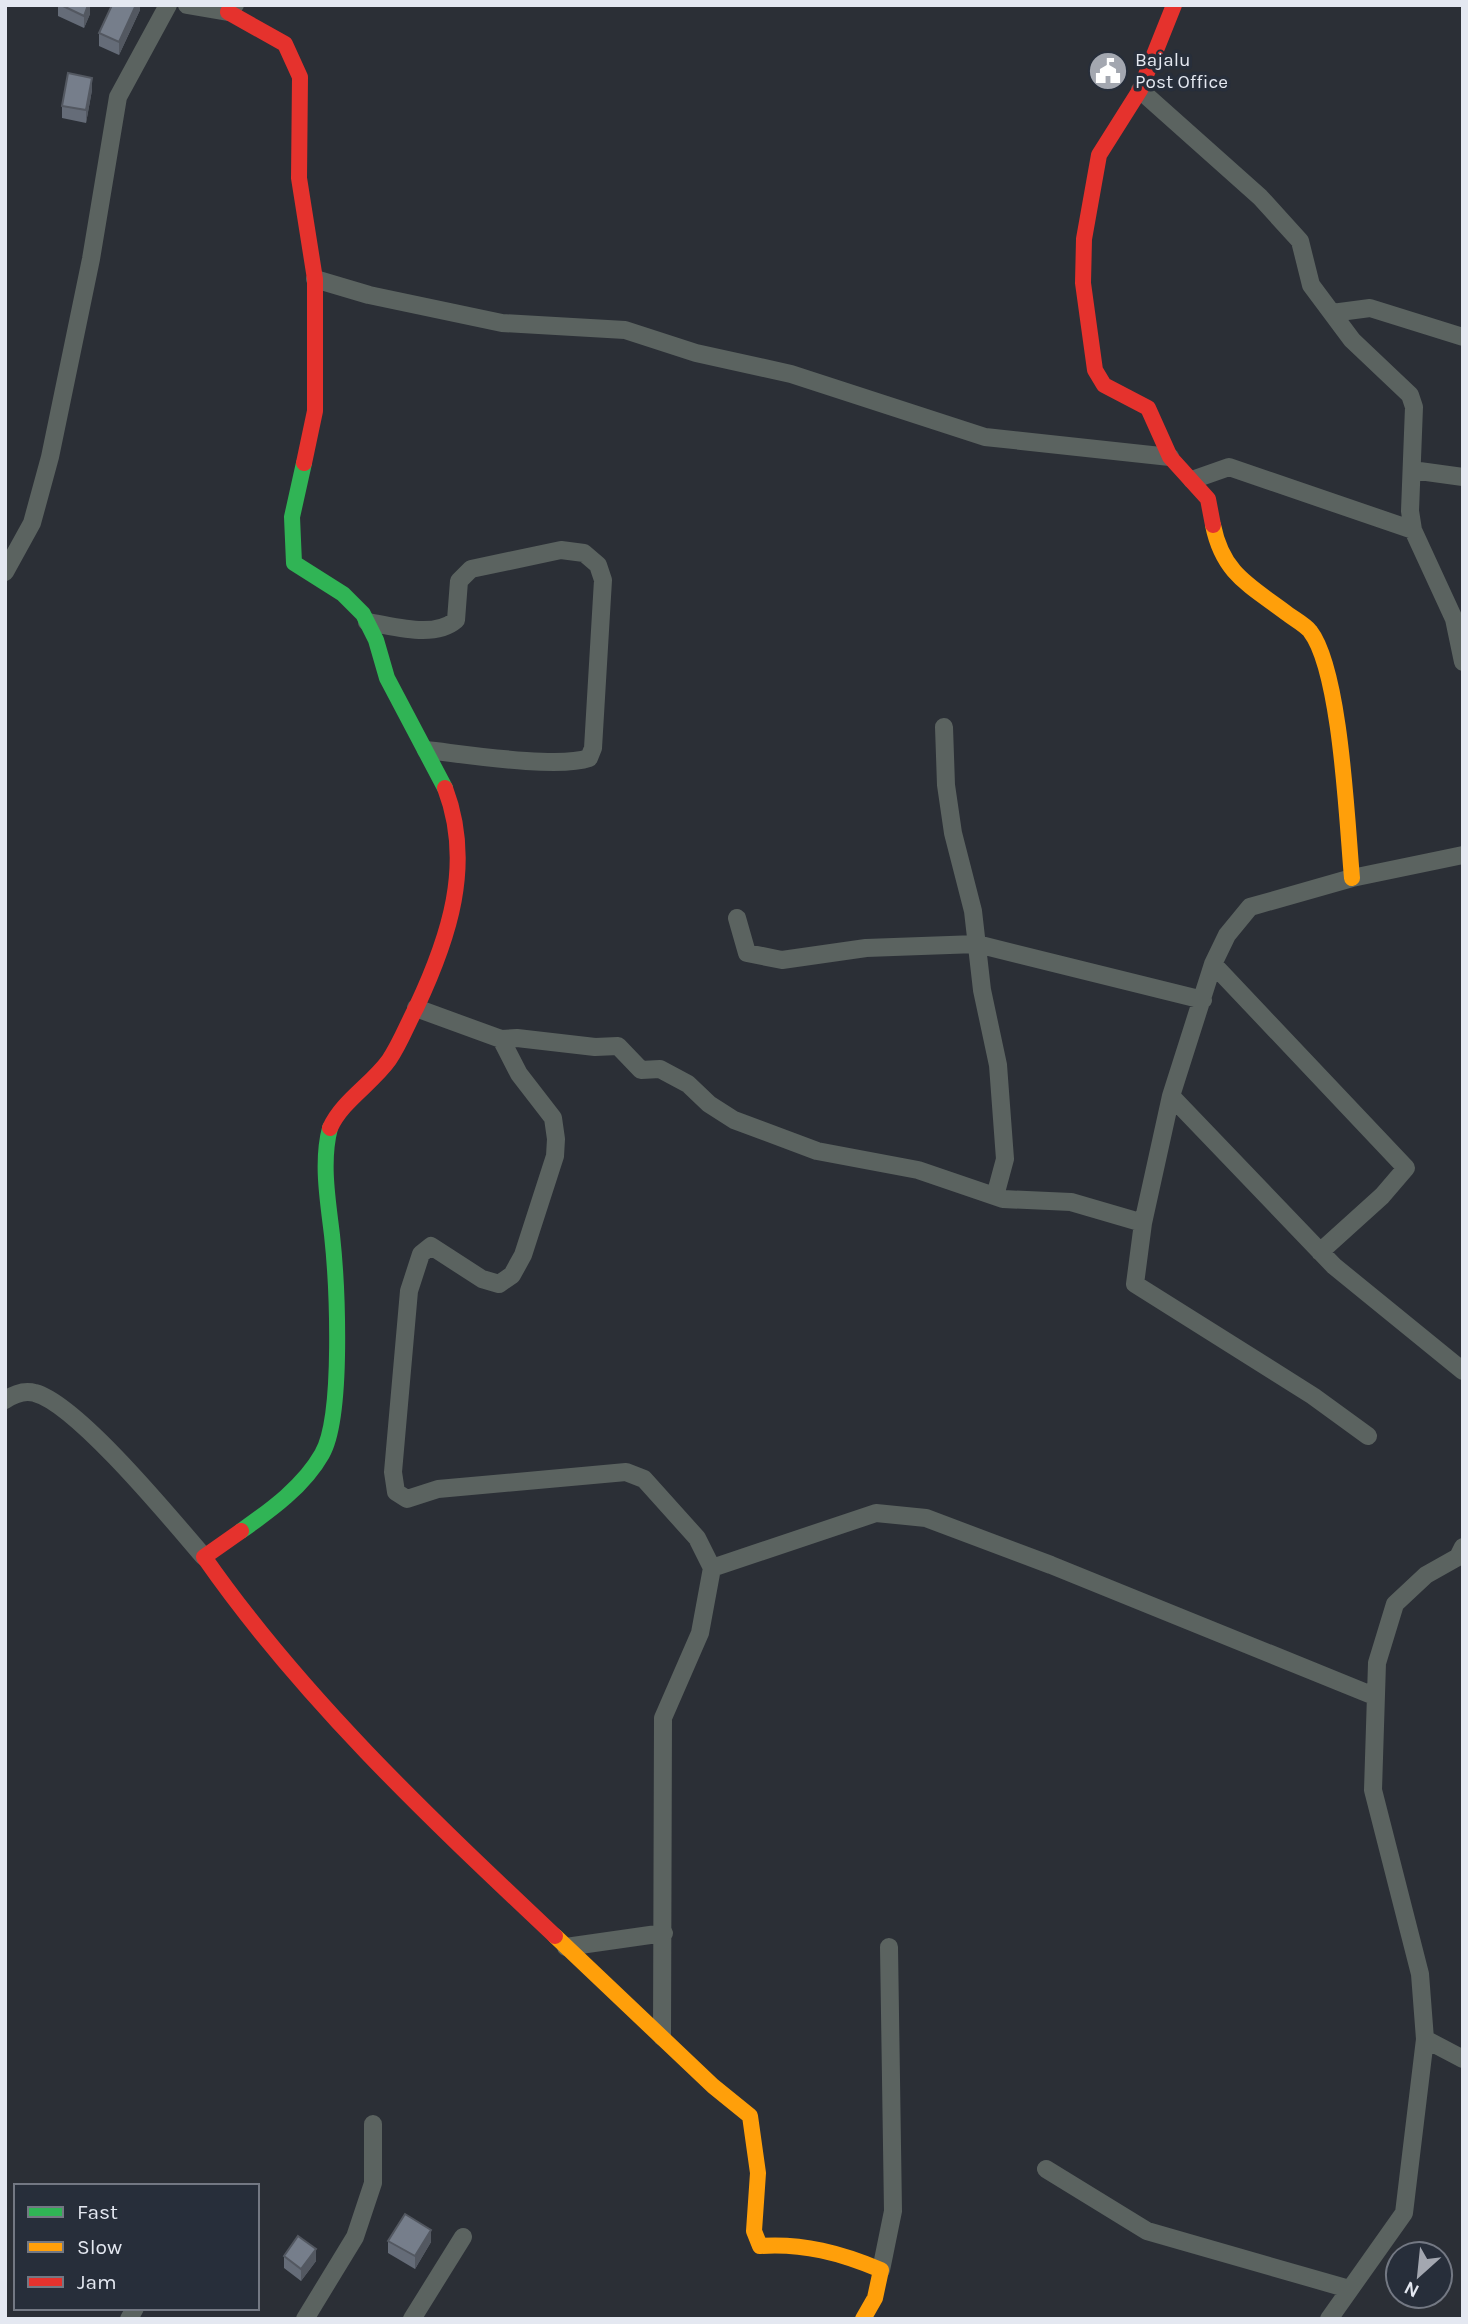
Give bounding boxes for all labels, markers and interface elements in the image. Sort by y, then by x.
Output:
place label: Bajalu Post Office [1135,49,1228,93]
public building icon: Bajalu Post Office [1087,50,1129,92]
legend [14,2184,259,2310]
text: Fast [77,2200,118,2224]
text: Slow [77,2235,122,2259]
north arrow [1384,2240,1454,2310]
text: Jam [77,2270,117,2294]
text: N [1401,2276,1423,2302]

